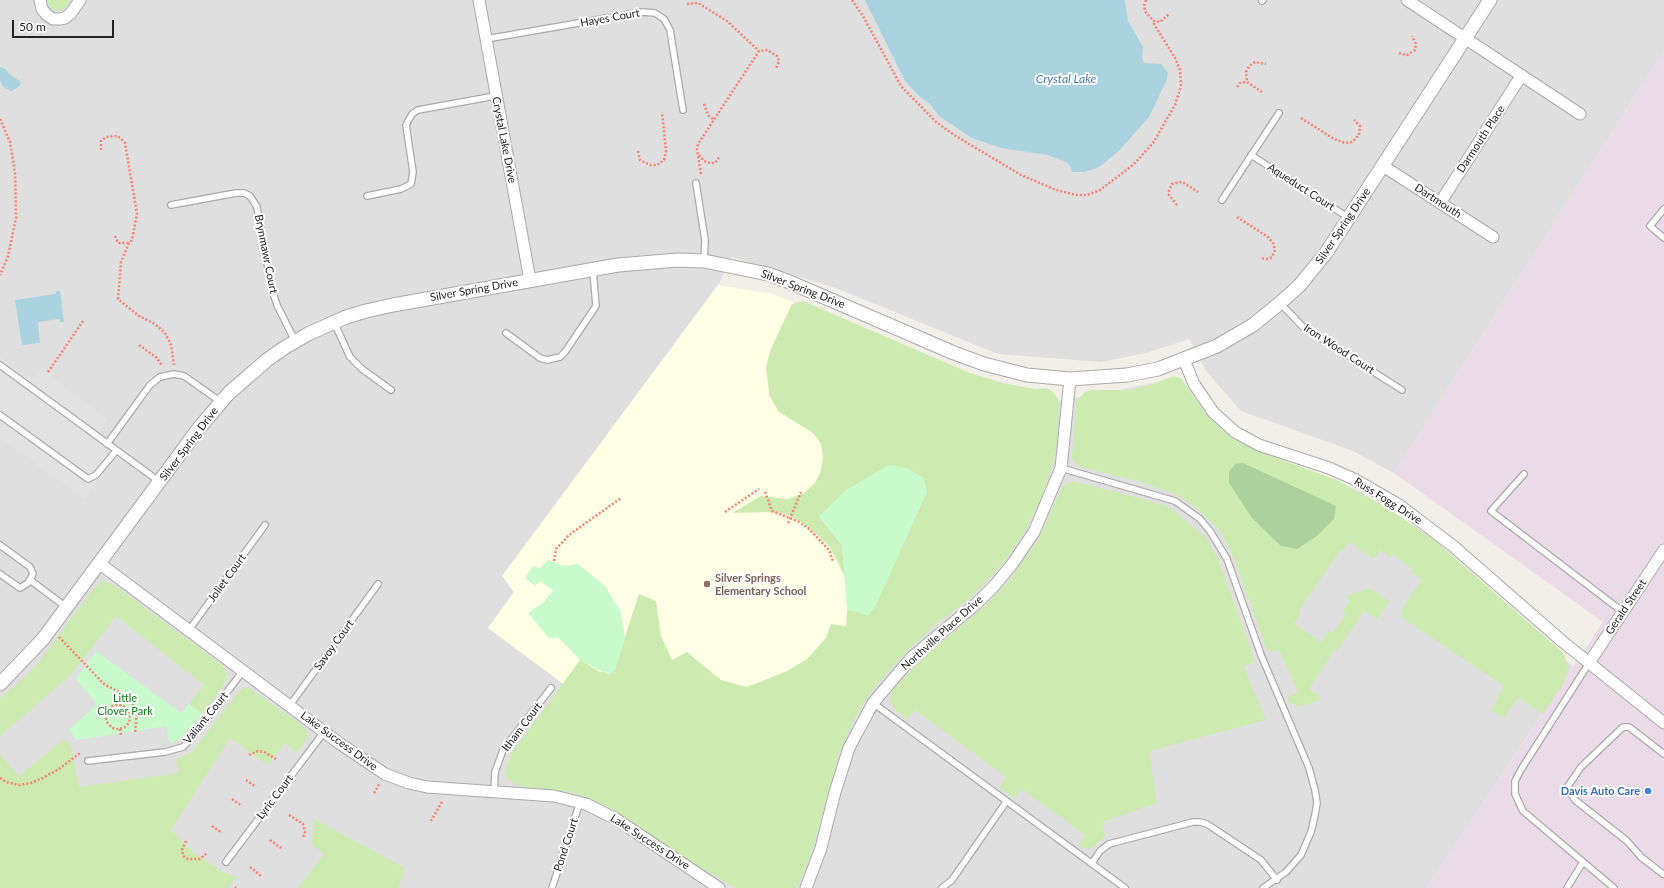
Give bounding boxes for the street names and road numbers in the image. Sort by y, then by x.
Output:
street label: Hayes Court [579,6,641,30]
street label: Crystal Lake Drive [489,96,519,184]
street label: Darmouth Place [1454,103,1508,175]
street label: Aqueduct Court [1265,160,1337,214]
street label: Dartmouth [1412,181,1464,221]
street label: Silver Spring Drive [1313,185,1373,267]
street label: Brynmawr Court [252,213,280,295]
street label: Silver Spring Drive [759,267,847,311]
street label: Silver Spring Drive [429,276,519,304]
street label: Iron Wood Court [1301,321,1377,377]
street label: Silver Spring Drive [157,405,221,483]
street label: Russ Fogg Drive [1352,475,1424,527]
street label: Joliet Court [205,551,249,605]
street label: Gerald Street [1603,577,1649,637]
street label: Northville Place Drive [898,593,986,673]
street label: Savoy Court [311,617,357,673]
street label: Valiant Court [181,689,231,747]
street label: Itham Court [499,700,545,754]
street label: Lake Success Drive [298,709,380,773]
street label: Lyric Court [254,772,296,822]
street label: Lake Success Drive [608,811,692,873]
street label: Pond Court [551,817,581,873]

